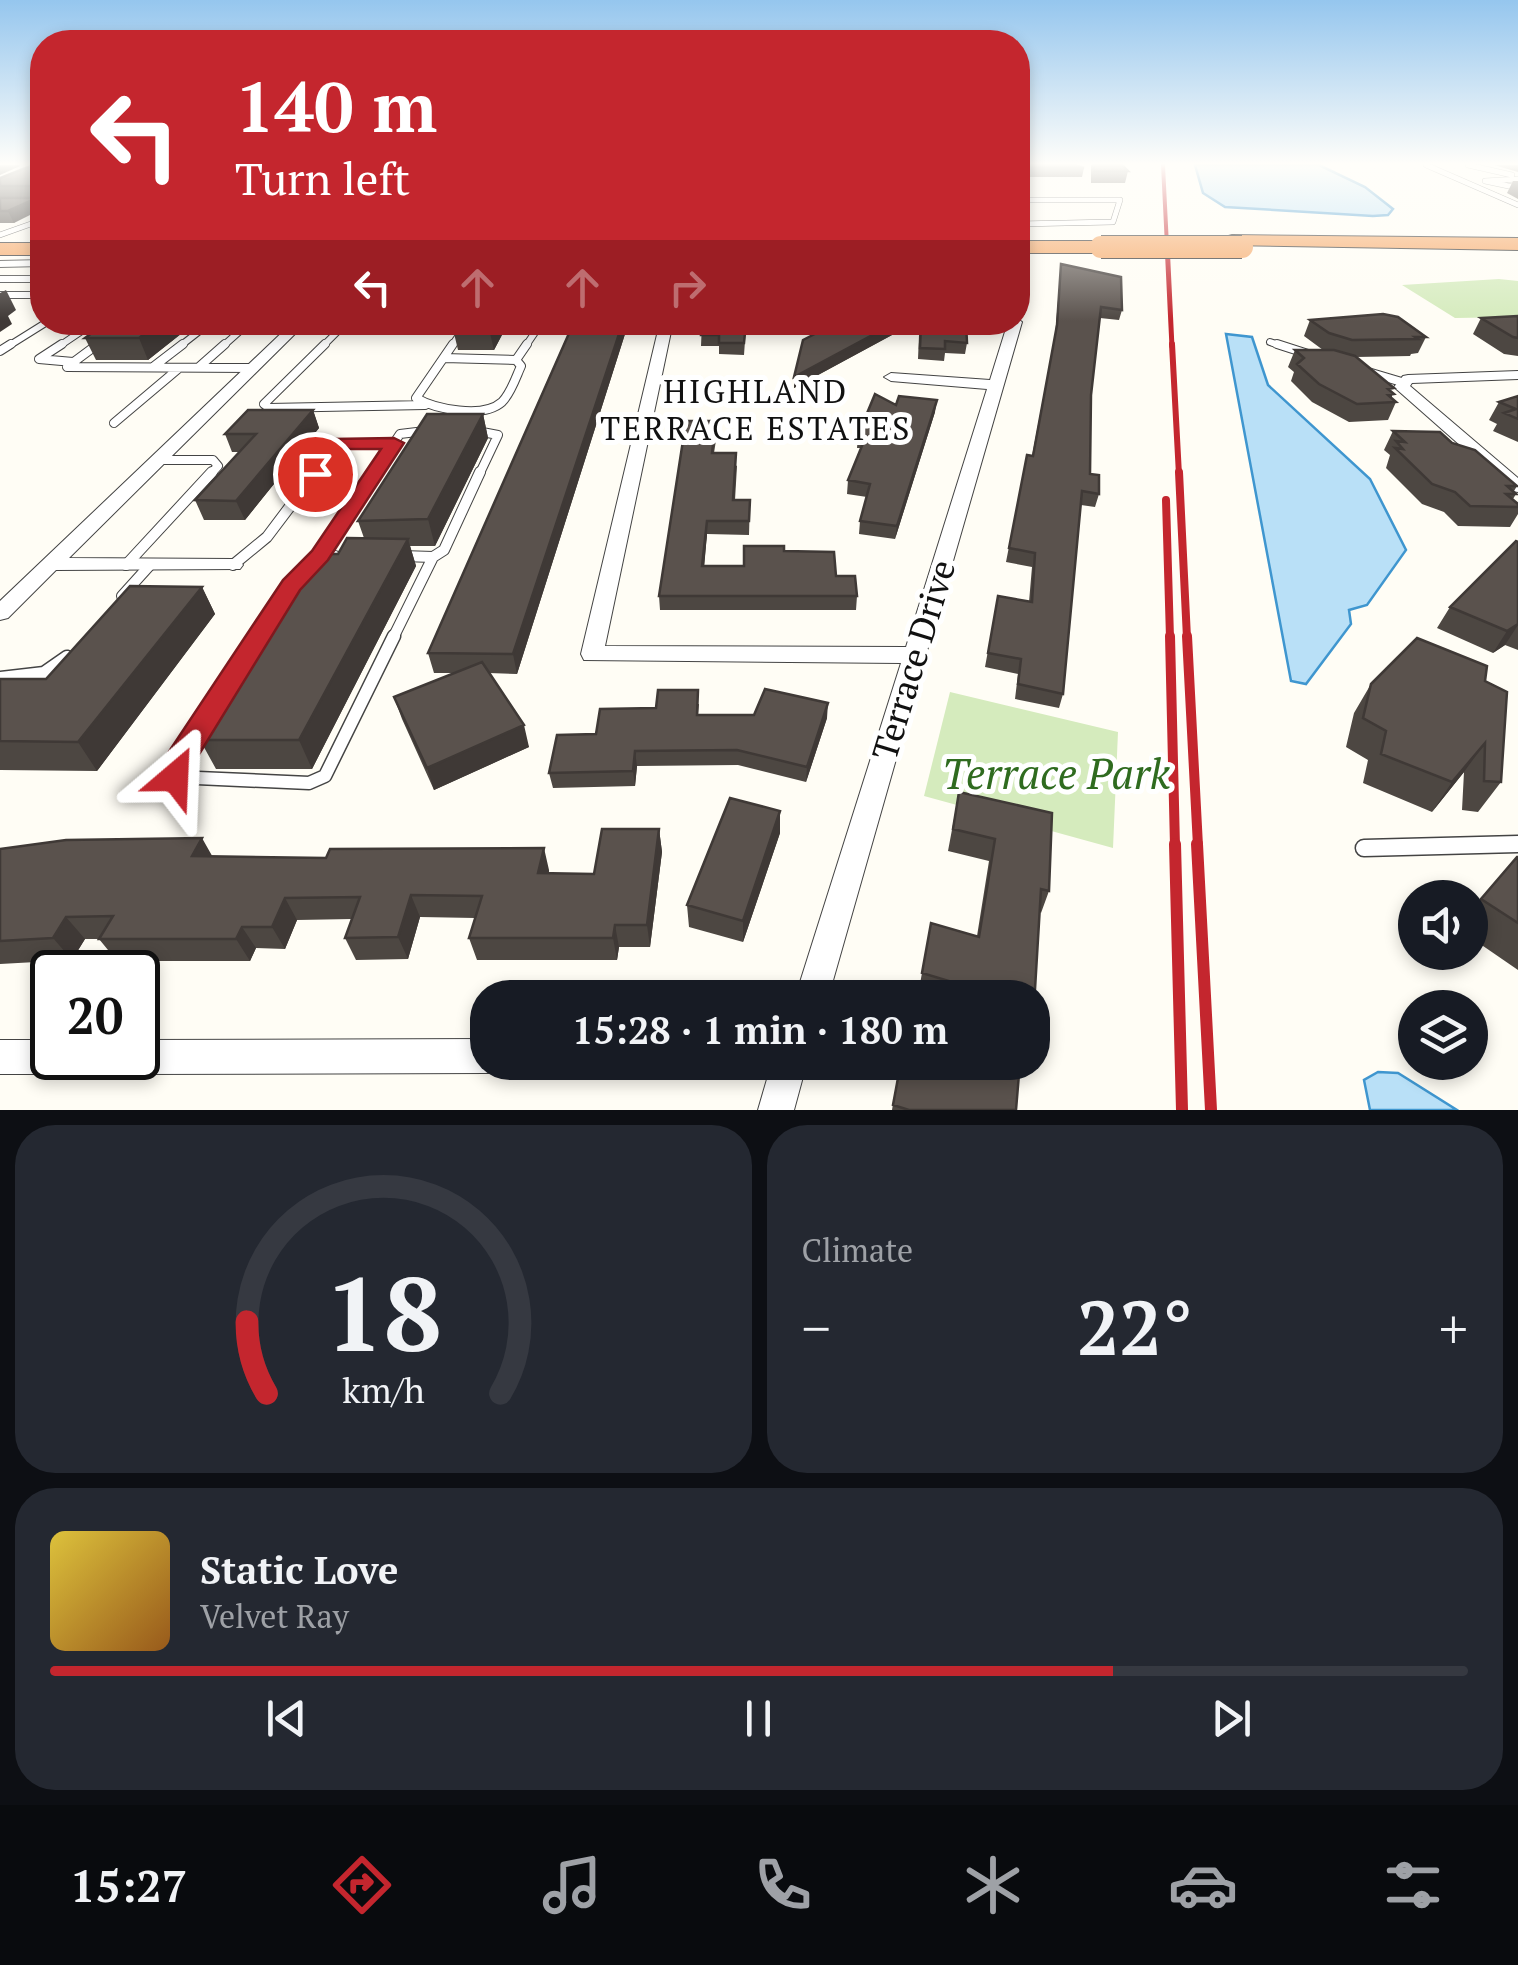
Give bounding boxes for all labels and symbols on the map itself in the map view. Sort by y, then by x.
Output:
district label: HIGHLAND TERRACE ESTATES [600,370,912,449]
pin [273,432,358,517]
street label: Terrace Drive [861,554,965,765]
position arrow [123,725,227,829]
park label: Terrace Park [942,745,1171,801]
speed limit sign: 20 [30,950,160,1080]

